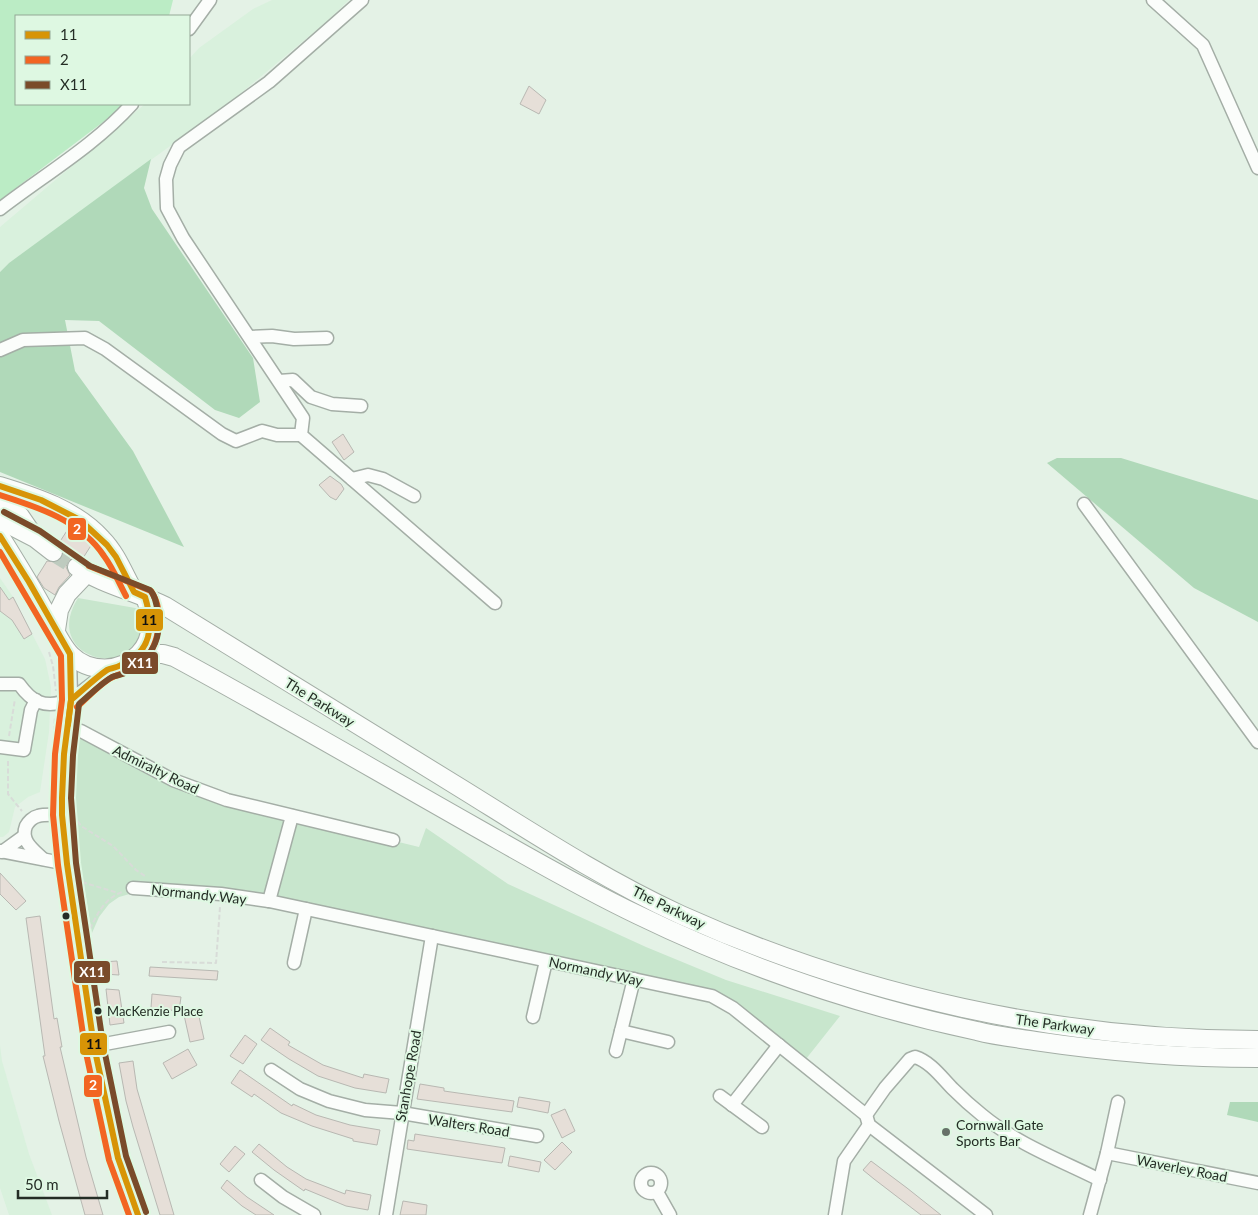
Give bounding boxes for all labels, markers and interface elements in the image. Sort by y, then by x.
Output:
legend [15,15,190,105]
text: 11 [60,25,77,43]
text: 2 [60,50,69,68]
text: X11 [60,75,87,93]
line badge: 2 [67,517,87,541]
text: 2 [73,520,81,537]
line badge: 11 [135,608,164,632]
text: 11 [141,611,157,628]
line badge: X11 [121,651,159,675]
text: X11 [127,654,153,671]
street label: The Parkway [282,674,359,731]
street label: Admiralty Road [110,741,202,797]
street label: Normandy Way [151,881,248,908]
street label: The Parkway [630,882,709,932]
unlabelled marker [61,911,71,921]
street label: Normandy Way [547,953,645,989]
line badge: X11 [73,960,111,984]
text: X11 [79,963,105,980]
place label: MacKenzie Place [107,1003,203,1019]
marker: MacKenzie Place [93,1006,103,1016]
street label: The Parkway [1015,1010,1096,1038]
street label: Stanhope Road [392,1029,424,1123]
line badge: 11 [79,1032,108,1056]
text: 11 [86,1035,102,1052]
line badge: 2 [83,1074,103,1098]
text: 2 [89,1076,97,1093]
street label: Walters Road [427,1110,511,1140]
place label: Cornwall Gate Sports Bar [956,1116,1044,1149]
marker: Cornwall Gate Sports Bar [940,1126,952,1138]
street label: Waverley Road [1135,1151,1229,1185]
scale bar [18,1168,106,1200]
text: 50 m [25,1175,59,1193]

